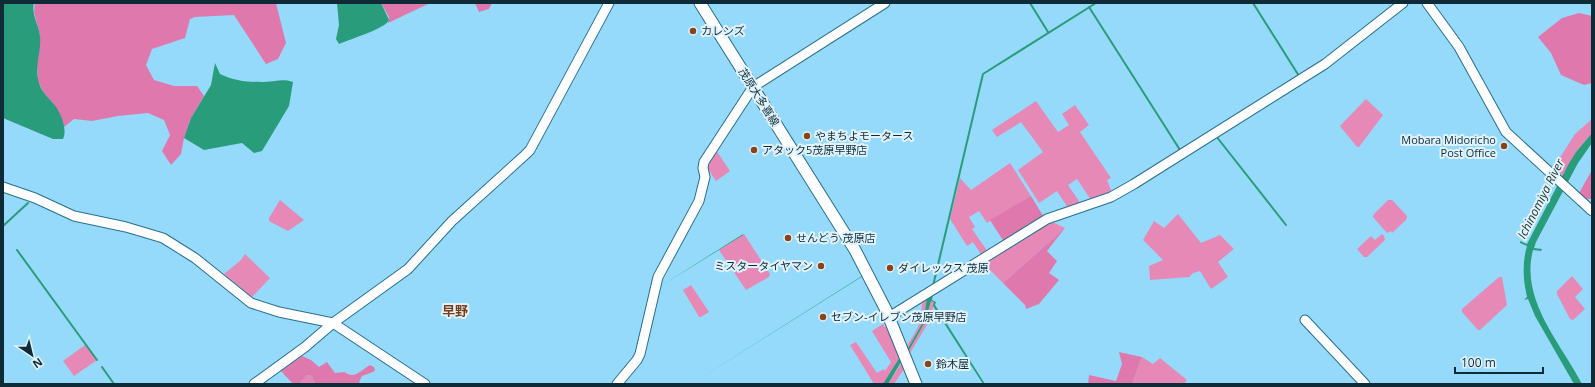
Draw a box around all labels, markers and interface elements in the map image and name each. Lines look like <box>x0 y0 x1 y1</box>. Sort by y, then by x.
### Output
place label: カレンズ <box>701 23 745 38</box>
marker: カレンズ <box>688 26 698 36</box>
street label: 茂原大多喜線 <box>736 65 783 129</box>
place label: やまちよモータース <box>815 128 913 143</box>
marker: やまちよモータース <box>802 131 812 141</box>
place label: Mobara Midoricho Post Office <box>1401 132 1496 160</box>
marker: Mobara Midoricho Post Office <box>1499 141 1509 151</box>
place label: アタック5茂原早野店 <box>762 142 867 157</box>
marker: アタック5茂原早野店 <box>749 145 759 155</box>
water label: Ichinomiya River <box>1513 155 1569 242</box>
place label: せんどう 茂原店 <box>796 230 876 245</box>
marker: せんどう 茂原店 <box>783 233 793 243</box>
place label: ミスタータイヤマン <box>714 258 813 273</box>
place label: ダイレックス 茂原 <box>898 260 989 275</box>
marker: ミスタータイヤマン <box>816 261 826 271</box>
marker: ダイレックス 茂原 <box>885 263 895 273</box>
district label: 早野 <box>442 302 468 320</box>
place label: セブン-イレブン茂原早野店 <box>831 309 967 324</box>
marker: セブン-イレブン茂原早野店 <box>818 312 828 322</box>
north arrow <box>12 335 52 375</box>
scale bar <box>1455 349 1543 375</box>
text: 100 m <box>1461 354 1496 371</box>
text: N <box>30 355 46 372</box>
place label: 鈴木屋 <box>936 356 969 371</box>
marker: 鈴木屋 <box>923 359 933 369</box>

